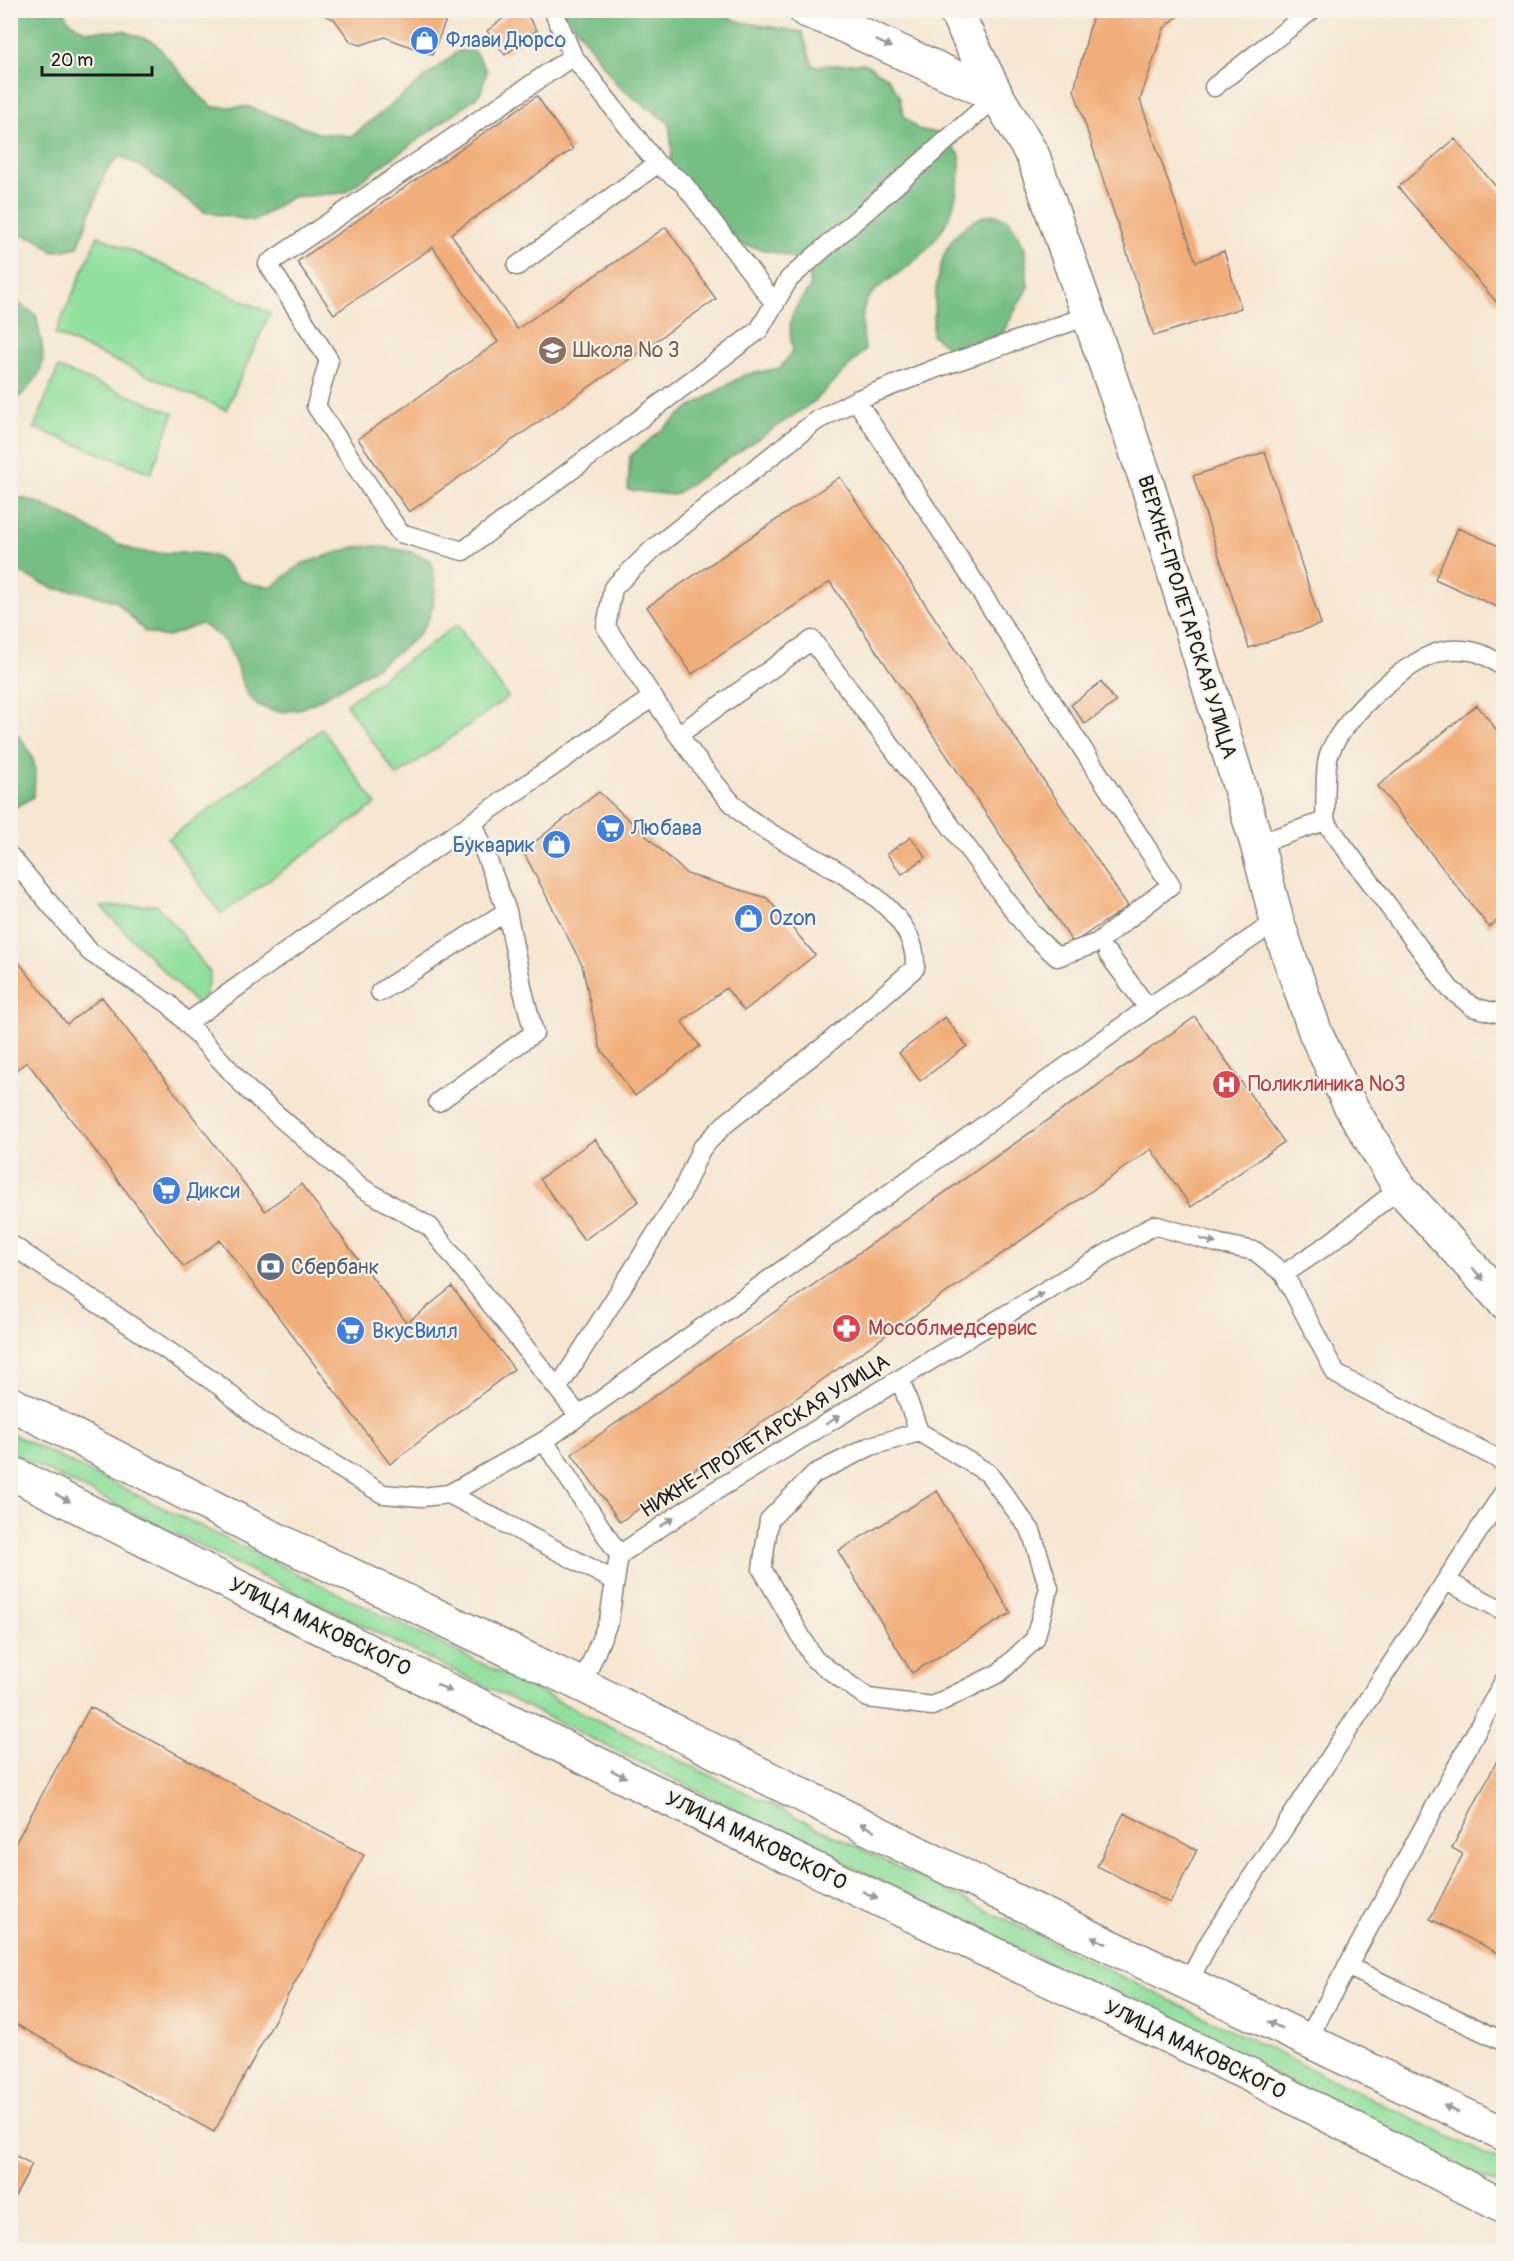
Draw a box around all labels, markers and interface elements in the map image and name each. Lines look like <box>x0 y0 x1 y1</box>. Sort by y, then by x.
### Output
shop icon: Флави Дюрсо <box>409 24 441 56</box>
place label: Флави Дюрсо <box>446 27 566 54</box>
scale bar <box>42 39 152 77</box>
one-way arrow <box>876 40 893 49</box>
text: 20 m <box>51 49 93 72</box>
school or university icon: Школа № 3 <box>536 334 568 366</box>
place label: Школа № 3 <box>573 337 679 364</box>
street label: ВЕРХНЕ-ПРОЛЕТАРСКАЯ УЛИЦА <box>1131 472 1243 762</box>
supermarket icon: Любава <box>594 812 626 844</box>
place label: Любава <box>630 815 702 842</box>
shop icon: Букварик <box>540 829 572 861</box>
place label: Букварик <box>452 832 535 859</box>
shop icon: Ozon <box>732 902 764 934</box>
place label: Ozon <box>769 905 816 932</box>
hospital icon: Поликлиника №3 <box>1211 1068 1243 1100</box>
place label: Поликлиника №3 <box>1248 1071 1406 1098</box>
supermarket icon: Дикси <box>150 1175 182 1207</box>
place label: Дикси <box>186 1178 240 1205</box>
one-way arrow <box>1199 1237 1217 1246</box>
bank icon: Сбербанк <box>254 1251 286 1283</box>
place label: Сбербанк <box>291 1254 380 1281</box>
one-way arrow <box>1471 1266 1484 1281</box>
one-way arrow <box>1028 1291 1044 1302</box>
pharmacy icon: Мособлмедсервис <box>831 1312 863 1344</box>
supermarket icon: ВкусВилл <box>335 1315 367 1347</box>
place label: Мособлмедсервис <box>868 1315 1038 1342</box>
place label: ВкусВилл <box>372 1318 458 1345</box>
street label: НИЖНЕ-ПРОЛЕТАРСКАЯ УЛИЦА <box>635 1348 895 1524</box>
one-way arrow <box>825 1414 841 1425</box>
one-way arrow <box>54 1493 71 1503</box>
one-way arrow <box>659 1517 676 1528</box>
street label: УЛИЦА МАКОВСКОГО <box>225 1571 415 1683</box>
one-way arrow <box>435 1684 452 1693</box>
one-way arrow <box>610 1770 627 1779</box>
street label: УЛИЦА МАКОВСКОГО <box>661 1785 851 1897</box>
one-way arrow <box>859 1822 876 1832</box>
one-way arrow <box>862 1891 879 1900</box>
one-way arrow <box>1091 1936 1108 1945</box>
street label: УЛИЦА МАКОВСКОГО <box>1100 1994 1290 2106</box>
one-way arrow <box>1266 2020 1284 2030</box>
one-way arrow <box>1442 2104 1459 2114</box>

